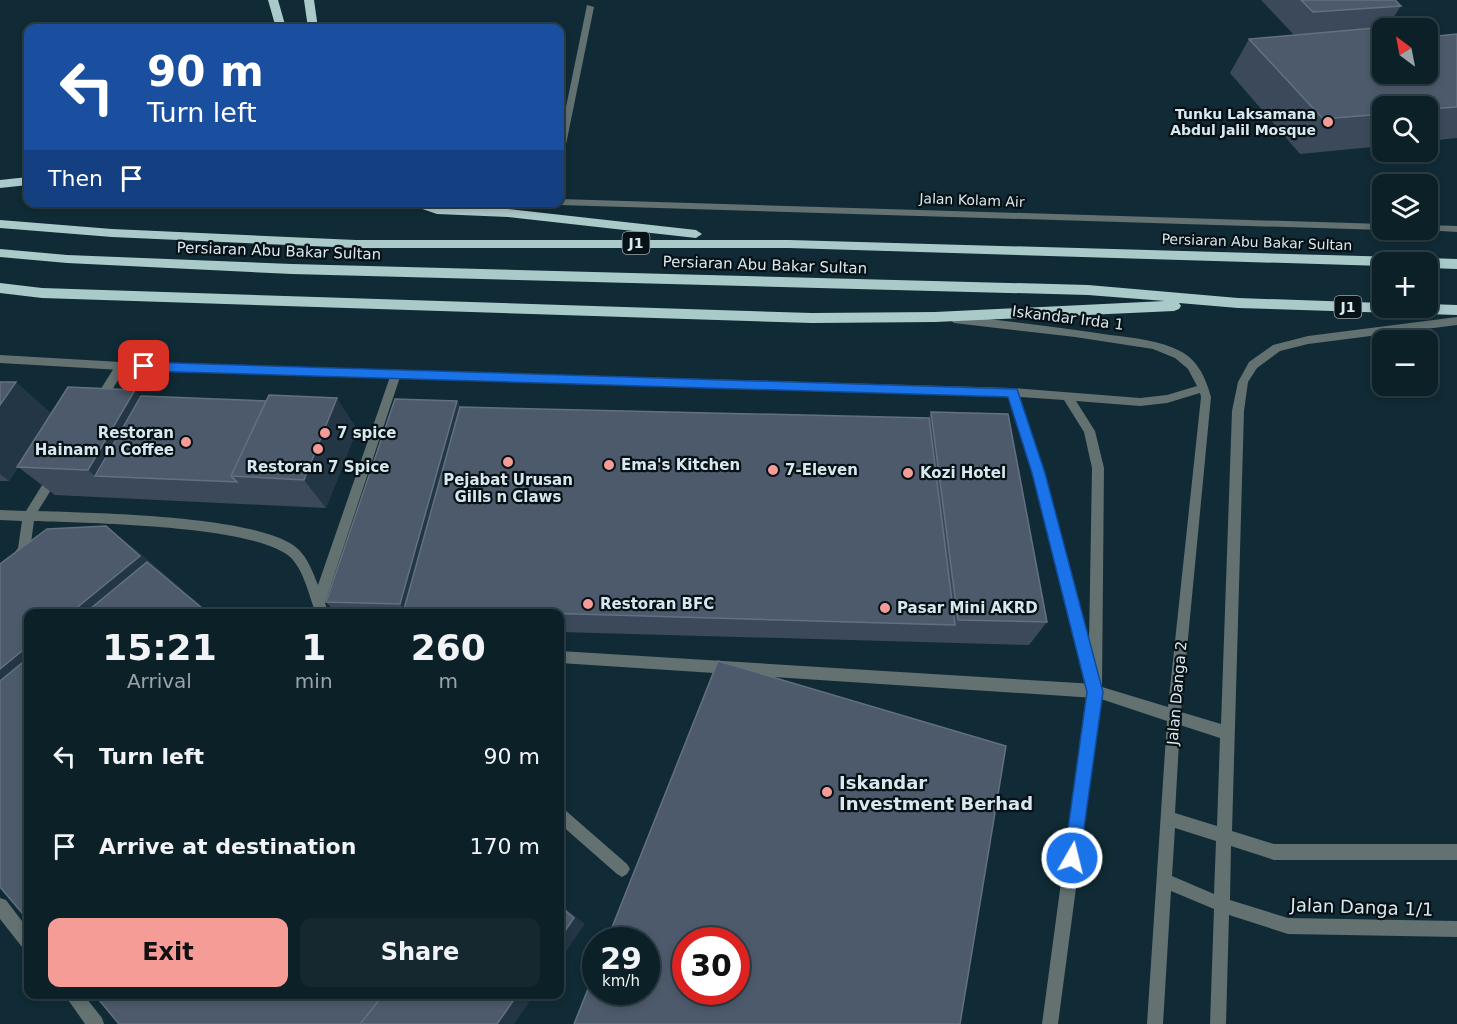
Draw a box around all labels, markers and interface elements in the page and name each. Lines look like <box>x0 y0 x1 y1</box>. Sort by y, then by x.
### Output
north arrow <box>1372 18 1438 84</box>
map controls <box>1372 18 1438 396</box>
text: 90 m <box>147 47 264 96</box>
icon: left <box>48 48 126 126</box>
button: search <box>1372 96 1438 162</box>
text: Turn left <box>147 97 257 128</box>
place label: Tunku Laksamana Abdul Jalil Mosque <box>1170 106 1316 138</box>
marker: Tunku Laksamana Abdul Jalil Mosque <box>1321 115 1335 129</box>
icon: arrive <box>115 162 148 195</box>
text: Then <box>48 166 103 191</box>
button: layers <box>1372 174 1438 240</box>
street label: Jalan Kolam Air <box>918 190 1025 210</box>
street label: Persiaran Abu Bakar Sultan <box>1161 231 1353 253</box>
road number: J1 <box>622 232 650 254</box>
street label: Persiaran Abu Bakar Sultan <box>176 238 382 264</box>
street label: Persiaran Abu Bakar Sultan <box>662 252 868 278</box>
button: + <box>1372 252 1438 318</box>
road number: J1 <box>1334 296 1362 318</box>
street label: Iskandar Irda 1 <box>1011 302 1125 334</box>
button: − <box>1372 330 1438 396</box>
pin <box>118 340 169 391</box>
icon: arrive <box>127 349 160 382</box>
place label: Restoran Hainam n Coffee <box>35 424 174 459</box>
place label: 7 spice <box>337 424 397 442</box>
marker: 7 spice <box>318 426 332 440</box>
marker: Restoran Hainam n Coffee <box>179 435 193 449</box>
marker: Restoran 7 Spice <box>311 442 325 456</box>
marker: Pejabat Urusan Gills n Claws <box>501 455 515 469</box>
place label: Ema's Kitchen <box>621 456 740 474</box>
place label: Restoran 7 Spice <box>247 458 389 476</box>
marker: Ema's Kitchen <box>602 458 616 472</box>
place label: 7-Eleven <box>785 461 858 479</box>
marker: 7-Eleven <box>766 463 780 477</box>
place label: Kozi Hotel <box>920 464 1006 482</box>
marker: Kozi Hotel <box>901 466 915 480</box>
place label: Pejabat Urusan Gills n Claws <box>443 471 573 506</box>
place label: Restoran BFC <box>600 595 714 613</box>
marker: Restoran BFC <box>581 597 595 611</box>
place label: Pasar Mini AKRD <box>897 599 1038 617</box>
marker: Pasar Mini AKRD <box>878 601 892 615</box>
text: 15:21 <box>102 627 217 668</box>
text: 1 <box>301 627 326 668</box>
text: 260 <box>411 627 486 668</box>
street label: Jalan Danga 2 <box>1163 640 1191 747</box>
text: Arrival <box>127 669 192 693</box>
text: min <box>295 669 333 693</box>
text: m <box>439 669 458 693</box>
icon: left <box>48 740 81 773</box>
text: Turn left <box>99 744 204 769</box>
text: 90 m <box>484 744 540 769</box>
place label: Iskandar Investment Berhad <box>839 772 1033 814</box>
marker: Iskandar Investment Berhad <box>820 785 834 799</box>
position arrow <box>1040 826 1104 890</box>
icon: arrive <box>48 830 81 863</box>
text: Arrive at destination <box>99 834 356 859</box>
text: 170 m <box>470 834 540 859</box>
street label: Jalan Danga 1/1 <box>1289 894 1434 920</box>
button: Exit <box>48 918 288 987</box>
button: Share <box>300 918 540 987</box>
speed limit sign: 30 <box>672 927 750 1005</box>
text: 29 <box>600 941 642 976</box>
text: km/h <box>602 972 640 990</box>

